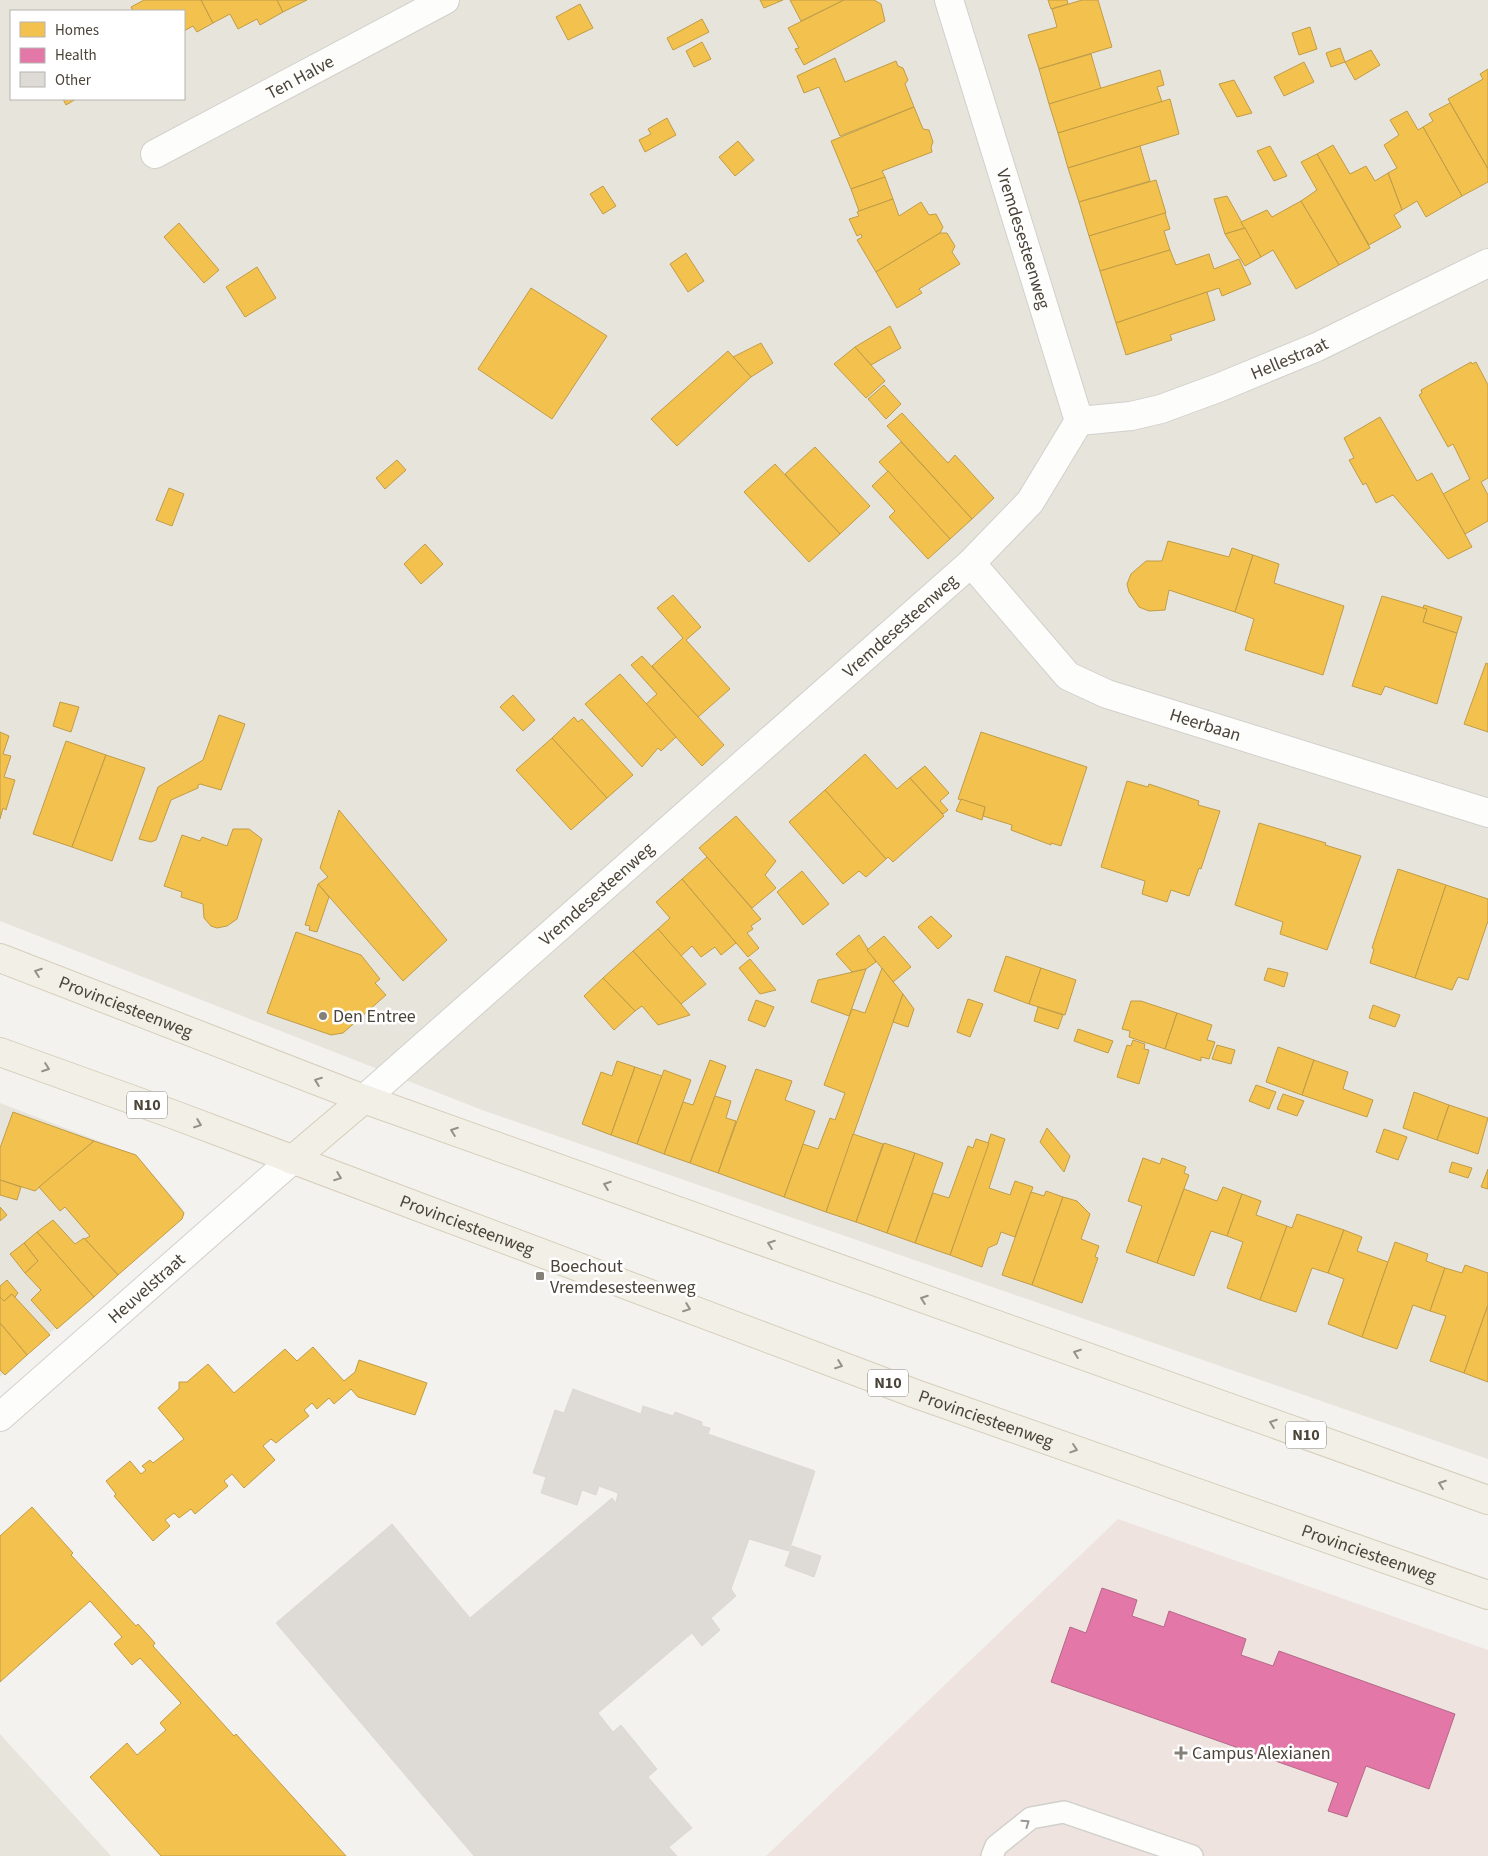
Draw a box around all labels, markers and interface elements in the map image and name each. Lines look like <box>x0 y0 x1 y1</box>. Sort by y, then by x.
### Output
legend <box>10 10 185 100</box>
text: Homes <box>55 20 99 41</box>
text: Health <box>55 45 97 66</box>
street label: Ten Halve <box>261 49 338 105</box>
text: Other <box>55 70 92 91</box>
street label: Vremdesesteenweg <box>990 166 1056 312</box>
street label: Hellestraat <box>1247 331 1332 386</box>
street label: Vremdesesteenweg <box>837 568 963 683</box>
street label: Heerbaan <box>1167 702 1244 748</box>
street label: Vremdesesteenweg <box>533 836 659 951</box>
one-way arrow <box>34 968 43 978</box>
street label: Provinciesteenweg <box>55 970 196 1044</box>
place label: Den Entree <box>333 1004 416 1029</box>
marker: Den Entree <box>317 1010 329 1022</box>
one-way arrow <box>41 1062 50 1072</box>
one-way arrow <box>314 1077 323 1087</box>
road number: N10 <box>127 1092 167 1118</box>
one-way arrow <box>194 1118 202 1128</box>
one-way arrow <box>450 1127 458 1137</box>
one-way arrow <box>333 1171 342 1181</box>
one-way arrow <box>603 1181 611 1191</box>
street label: Provinciesteenweg <box>396 1188 538 1262</box>
one-way arrow <box>767 1240 776 1250</box>
street label: Heuvelstraat <box>102 1247 190 1329</box>
place label: Boechout Vremdesesteenweg <box>550 1254 696 1300</box>
marker: Boechout Vremdesesteenweg <box>534 1270 546 1282</box>
one-way arrow <box>920 1294 929 1304</box>
one-way arrow <box>682 1302 691 1312</box>
one-way arrow <box>1074 1349 1082 1359</box>
one-way arrow <box>834 1359 843 1369</box>
road number: N10 <box>868 1370 908 1396</box>
street label: Provinciesteenweg <box>915 1383 1057 1454</box>
one-way arrow <box>1269 1419 1277 1429</box>
road number: N10 <box>1286 1422 1326 1448</box>
one-way arrow <box>1070 1443 1078 1453</box>
one-way arrow <box>1438 1480 1447 1490</box>
street label: Provinciesteenweg <box>1298 1518 1440 1588</box>
place label: Campus Alexianen <box>1192 1741 1331 1766</box>
marker: Campus Alexianen <box>1174 1746 1188 1760</box>
one-way arrow <box>1020 1820 1030 1829</box>

